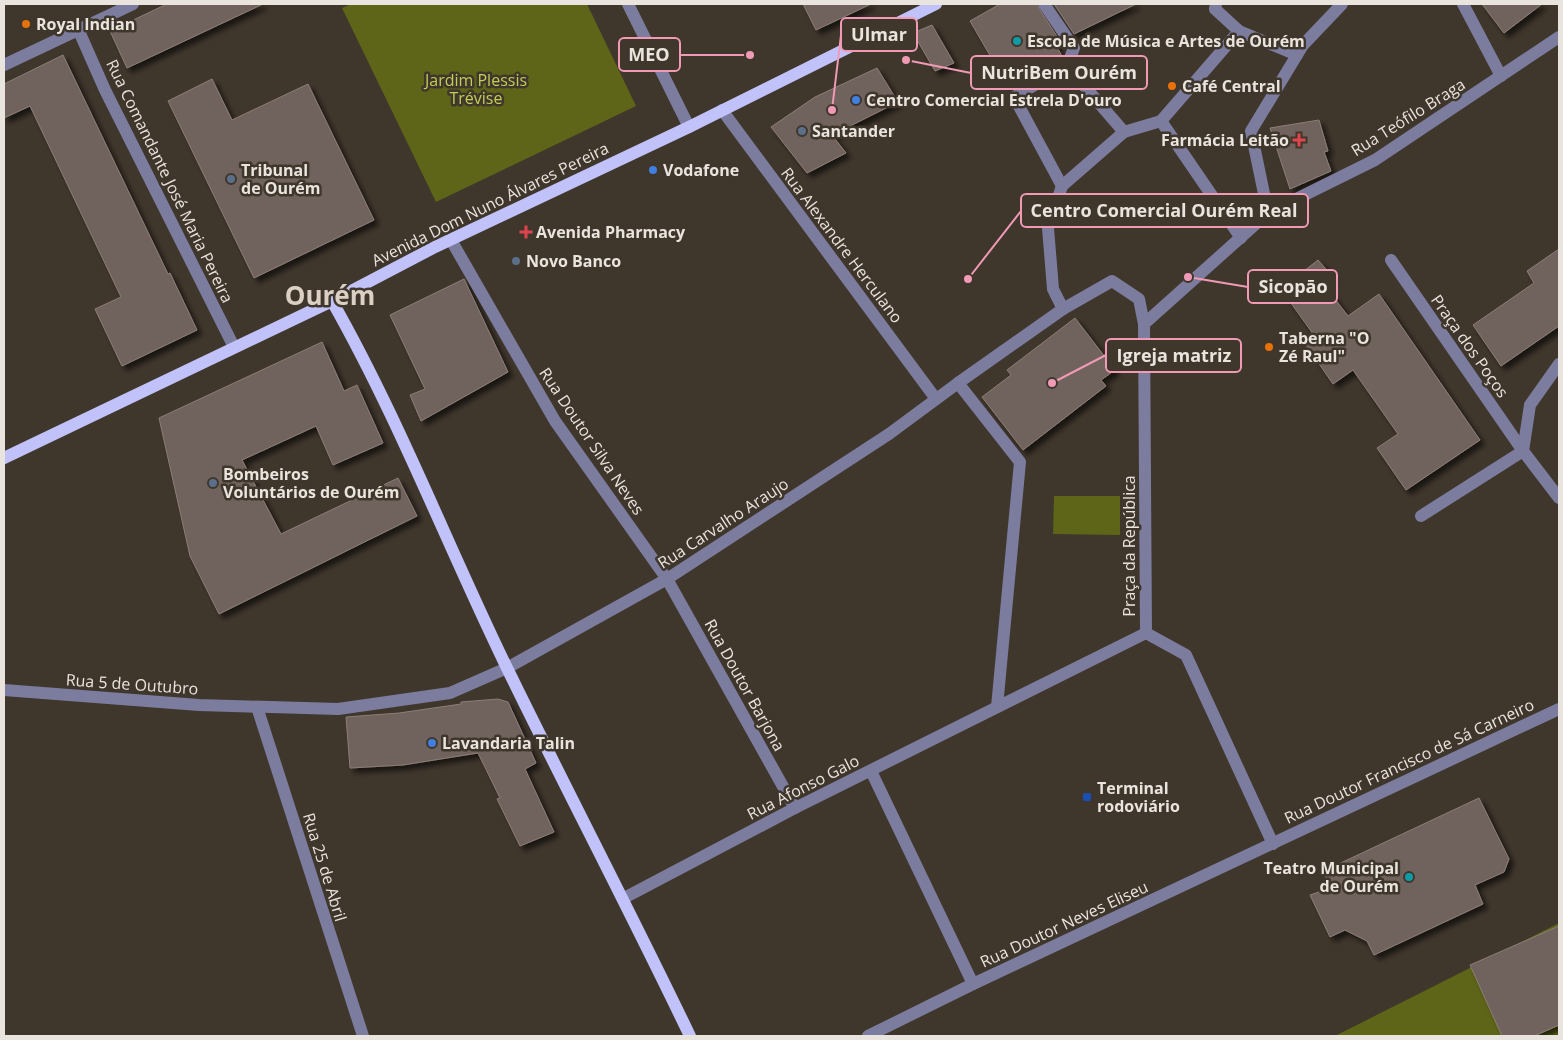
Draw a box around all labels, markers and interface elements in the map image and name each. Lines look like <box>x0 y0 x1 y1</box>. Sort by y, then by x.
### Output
place label: Royal Indian <box>36 13 135 35</box>
marker: Royal Indian <box>20 18 32 30</box>
callout: Ulmar <box>841 18 917 51</box>
text: Ulmar <box>851 22 907 46</box>
place label: Escola de Música e Artes de Ourém <box>1027 30 1305 52</box>
marker: Escola de Música e Artes de Ourém <box>1011 35 1023 47</box>
callout: MEO <box>619 38 680 71</box>
text: MEO <box>628 42 670 66</box>
street label: Rua Comandante José Maria Pereira <box>101 56 239 306</box>
callout: NutriBem Ourém <box>971 56 1147 89</box>
text: NutriBem Ourém <box>981 60 1137 84</box>
park label: Jardim Plessis Trévise <box>423 69 527 109</box>
street label: Rua Teófilo Braga <box>1347 73 1469 161</box>
place label: Café Central <box>1182 75 1281 97</box>
marker: Café Central <box>1166 80 1178 92</box>
place label: Centro Comercial Estrela D'ouro <box>866 89 1122 111</box>
marker: Centro Comercial Estrela D'ouro <box>850 94 862 106</box>
place label: Santander <box>812 120 895 142</box>
marker: Santander <box>796 125 808 137</box>
place label: Farmácia Leitão <box>1161 129 1289 151</box>
marker: Farmácia Leitão <box>1293 134 1305 146</box>
street label: Avenida Dom Nuno Álvares Pereira <box>368 137 612 271</box>
place label: Tribunal de Ourém <box>241 159 320 199</box>
place label: Vodafone <box>663 159 739 181</box>
street label: Rua Alexandre Herculano <box>776 163 908 327</box>
marker: Vodafone <box>647 164 659 176</box>
marker: Tribunal de Ourém <box>225 173 237 185</box>
callout: Centro Comercial Ourém Real <box>1021 194 1308 227</box>
text: Centro Comercial Ourém Real <box>1031 198 1297 222</box>
place label: Avenida Pharmacy <box>536 221 686 243</box>
marker: Avenida Pharmacy <box>520 226 532 238</box>
place label: Novo Banco <box>526 250 621 272</box>
marker: Novo Banco <box>510 255 522 267</box>
callout: Sicopāo <box>1248 270 1337 303</box>
text: Sicopāo <box>1258 274 1328 298</box>
district label: Ourém <box>285 277 375 313</box>
street label: Praça dos Poços <box>1426 290 1514 402</box>
place label: Taberna "O Zé Raul" <box>1279 327 1369 367</box>
callout: Igreja matriz <box>1106 339 1241 372</box>
marker: Taberna "O Zé Raul" <box>1263 341 1275 353</box>
text: Igreja matriz <box>1117 343 1232 367</box>
street label: Rua Doutor Silva Neves <box>534 363 650 519</box>
place label: Bombeiros Voluntários de Ourém <box>223 463 399 503</box>
street label: Rua Carvalho Araujo <box>653 472 793 574</box>
street label: Praça da República <box>1118 475 1140 617</box>
marker: Bombeiros Voluntários de Ourém <box>207 477 219 489</box>
street label: Rua Doutor Barjona <box>700 615 790 755</box>
street label: Rua 5 de Outubro <box>65 668 199 700</box>
street label: Rua Doutor Francisco de Sá Carneiro <box>1280 693 1538 829</box>
place label: Lavandaria Talin <box>442 732 575 754</box>
marker: Lavandaria Talin <box>426 737 438 749</box>
street label: Rua Afonso Galo <box>743 749 863 825</box>
place label: Terminal rodoviário <box>1097 777 1180 817</box>
marker: Terminal rodoviário <box>1081 791 1093 803</box>
street label: Rua 25 de Abril <box>298 810 352 924</box>
place label: Teatro Municipal de Ourém <box>1264 857 1399 897</box>
marker: Teatro Municipal de Ourém <box>1403 871 1415 883</box>
street label: Rua Doutor Neves Eliseu <box>976 875 1152 973</box>

